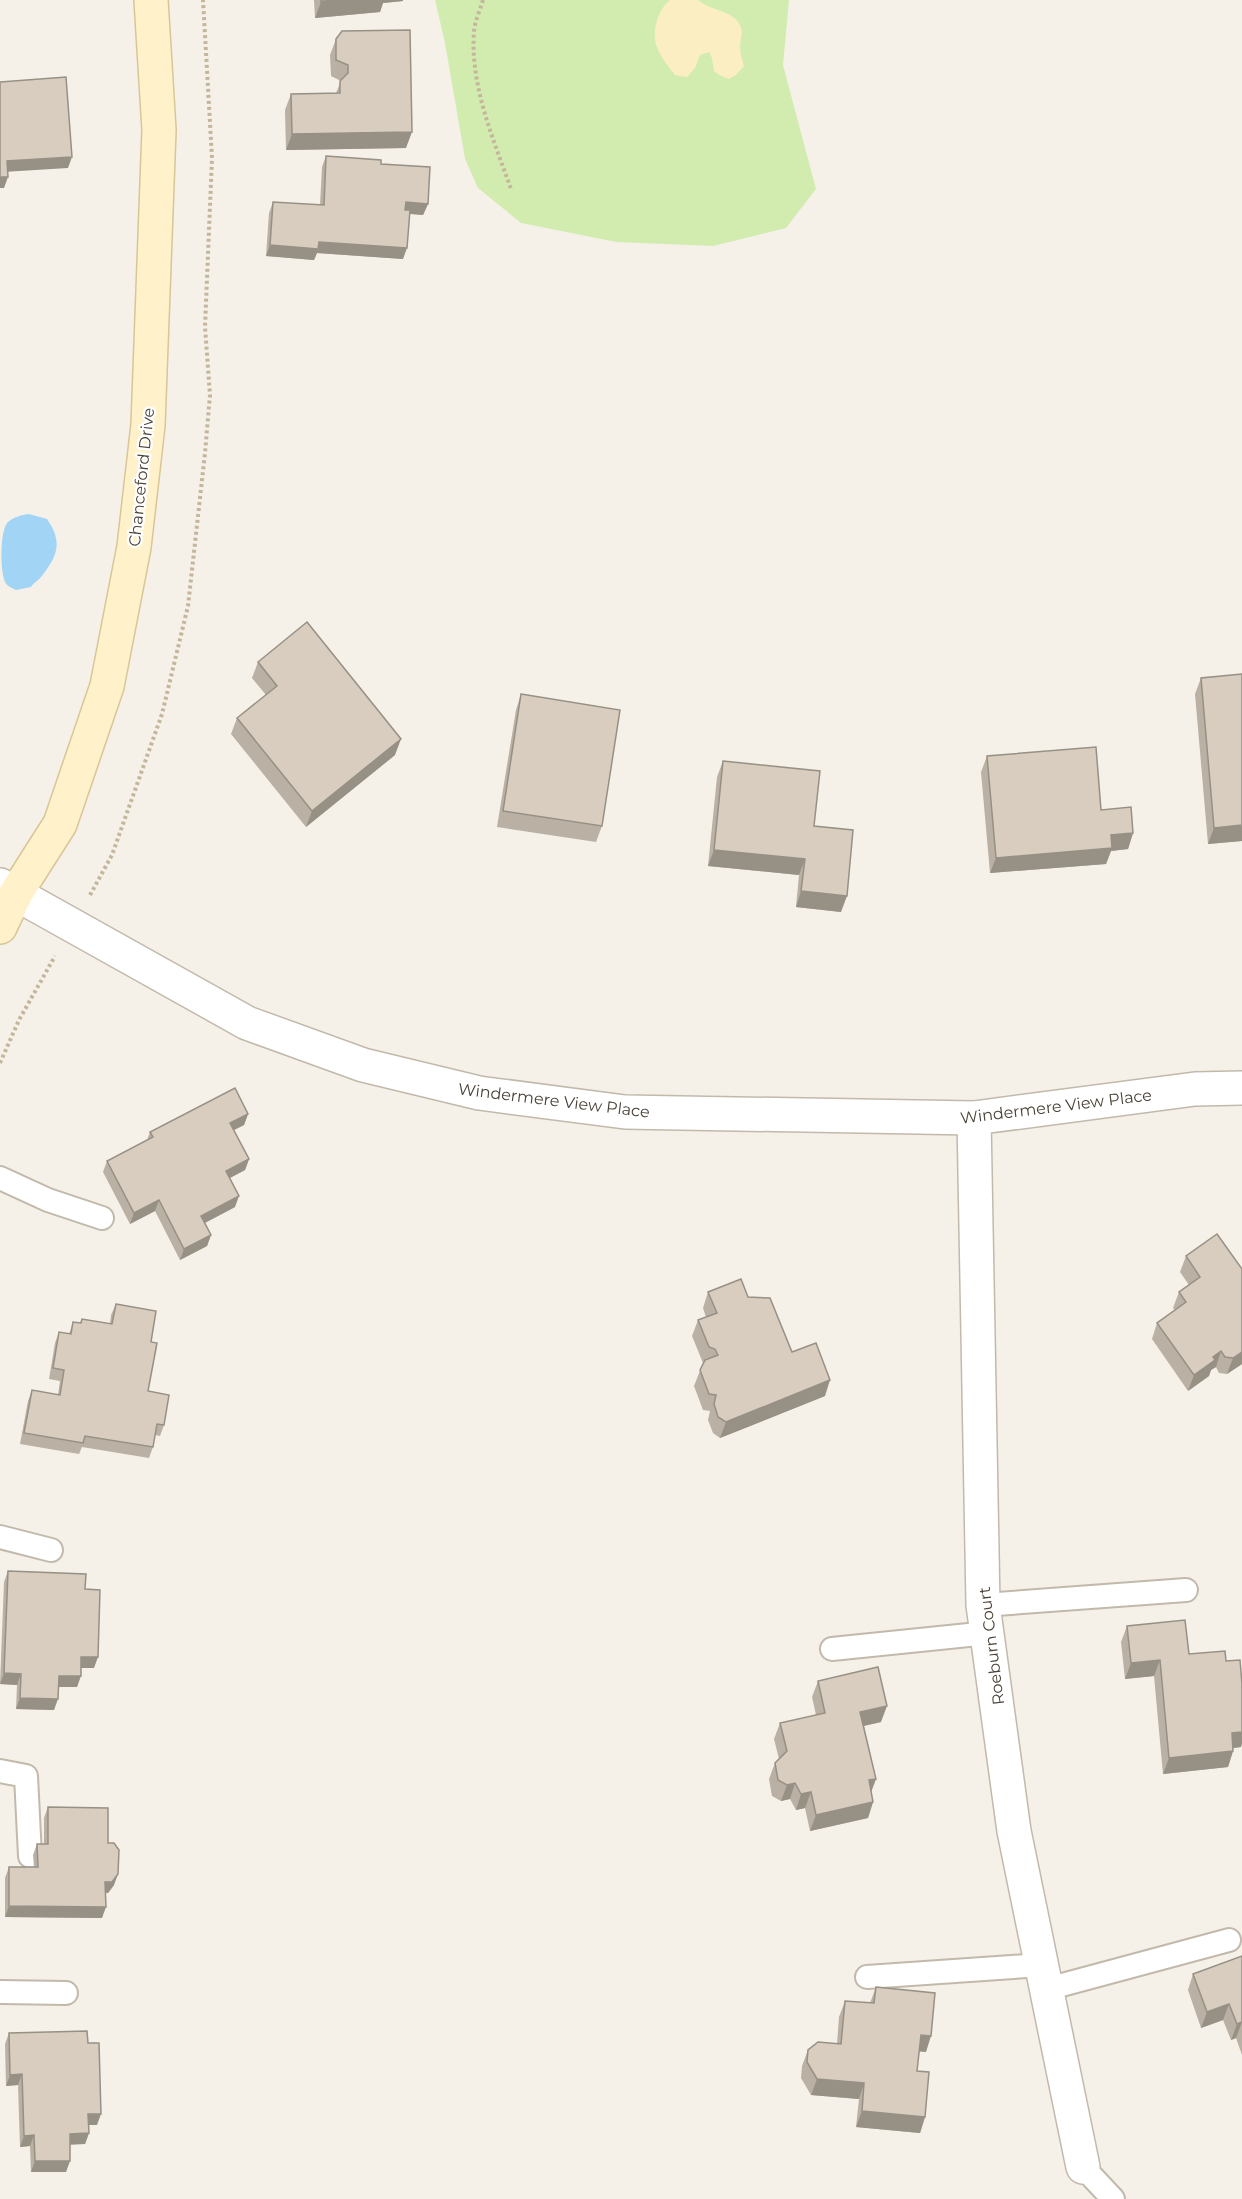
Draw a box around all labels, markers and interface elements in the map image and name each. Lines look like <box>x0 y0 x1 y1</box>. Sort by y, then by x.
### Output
street label: Chanceford Drive <box>125 407 158 547</box>
street label: Windermere View Place <box>457 1079 651 1122</box>
street label: Windermere View Place <box>959 1085 1153 1128</box>
street label: Roeburn Court <box>975 1585 1008 1706</box>

